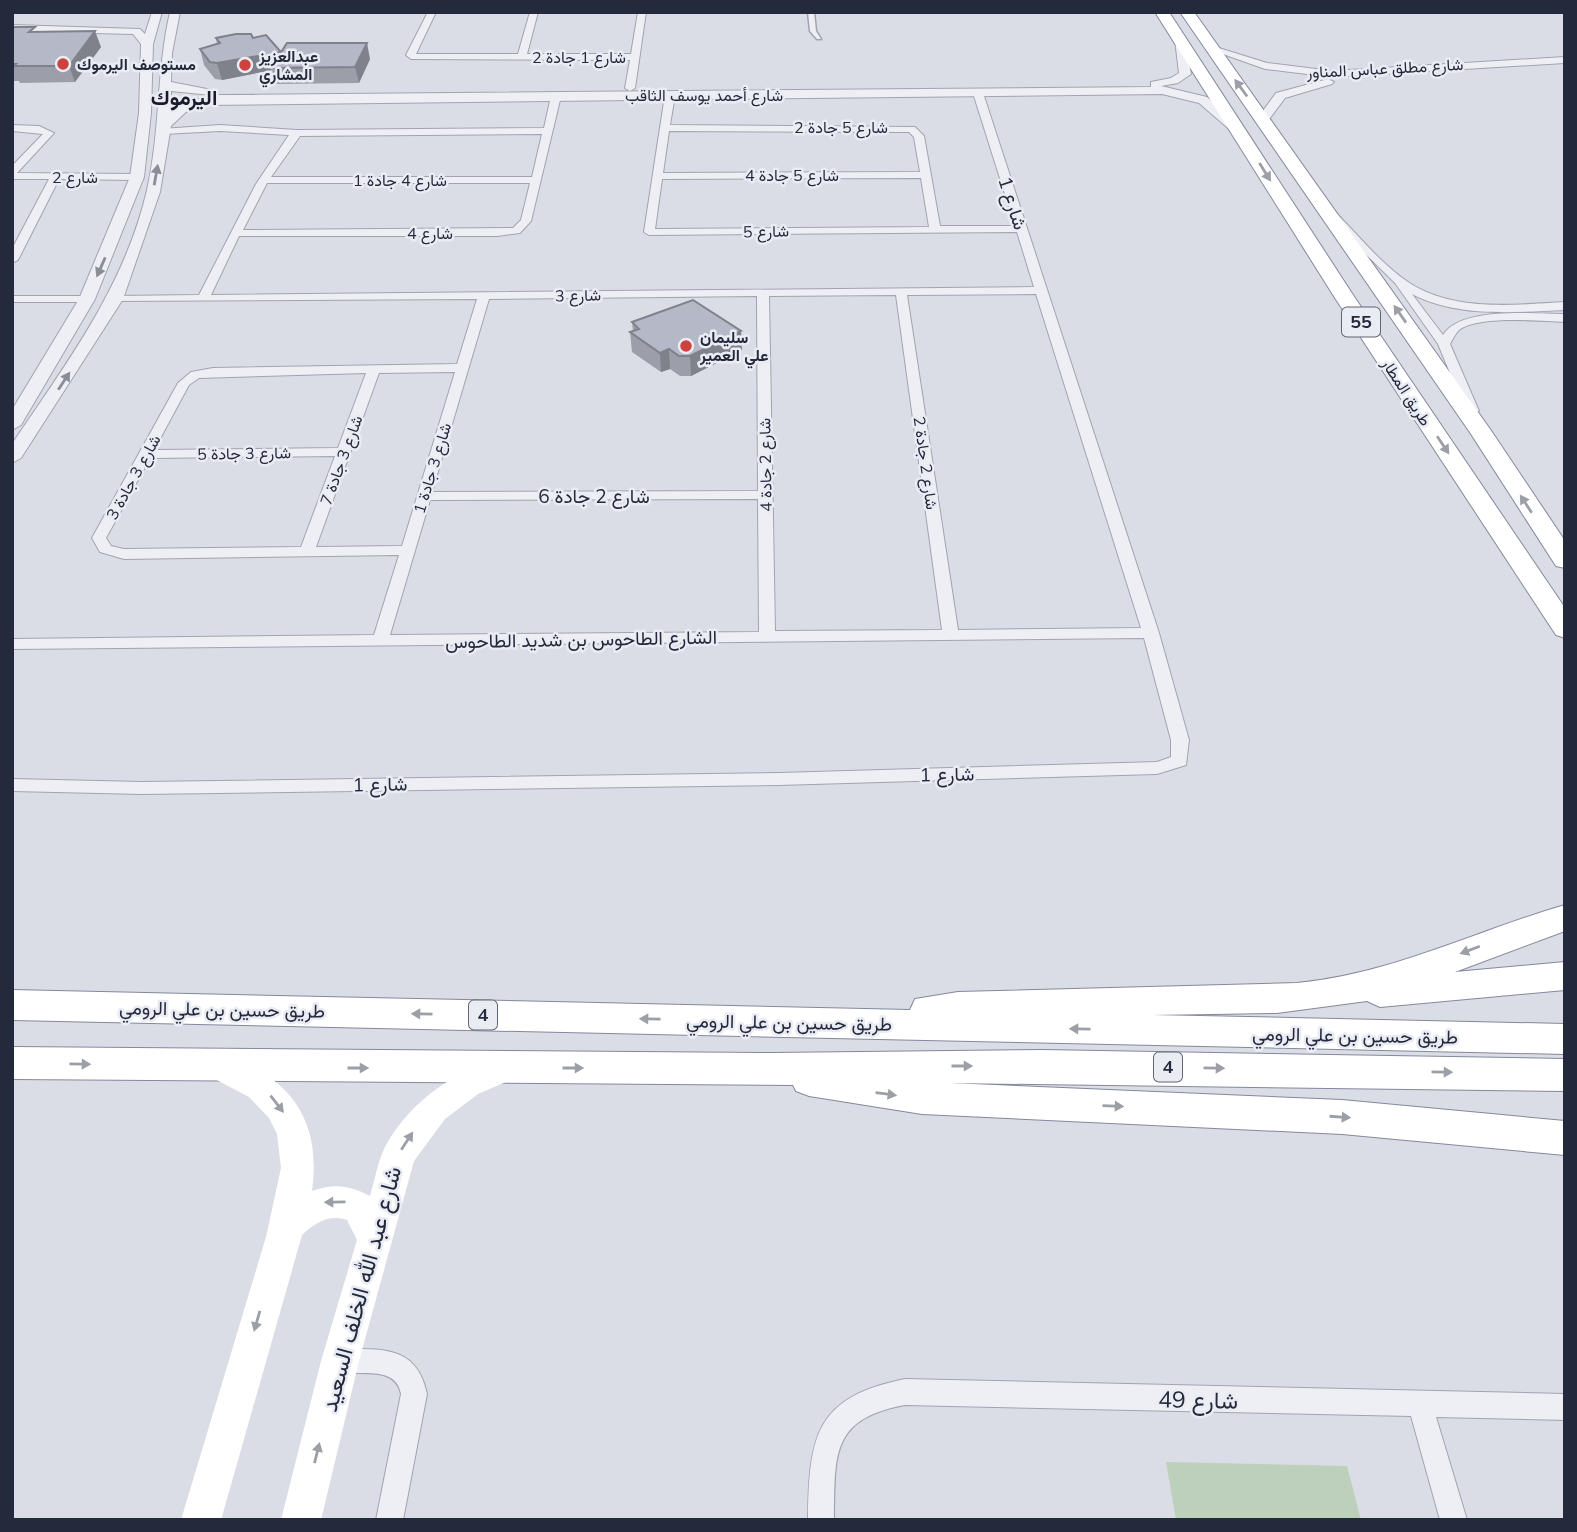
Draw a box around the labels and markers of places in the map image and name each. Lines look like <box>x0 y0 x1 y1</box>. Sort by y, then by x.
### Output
place label: عبدالعزيز المشاري <box>258 46 318 88</box>
place label: مستوصف اليرموك <box>77 54 196 75</box>
marker: مستوصف اليرموك <box>55 56 71 72</box>
marker: عبدالعزيز المشاري <box>237 57 253 73</box>
place label: سليمان علي العمير <box>699 327 769 369</box>
marker: سليمان علي العمير <box>678 338 694 354</box>

